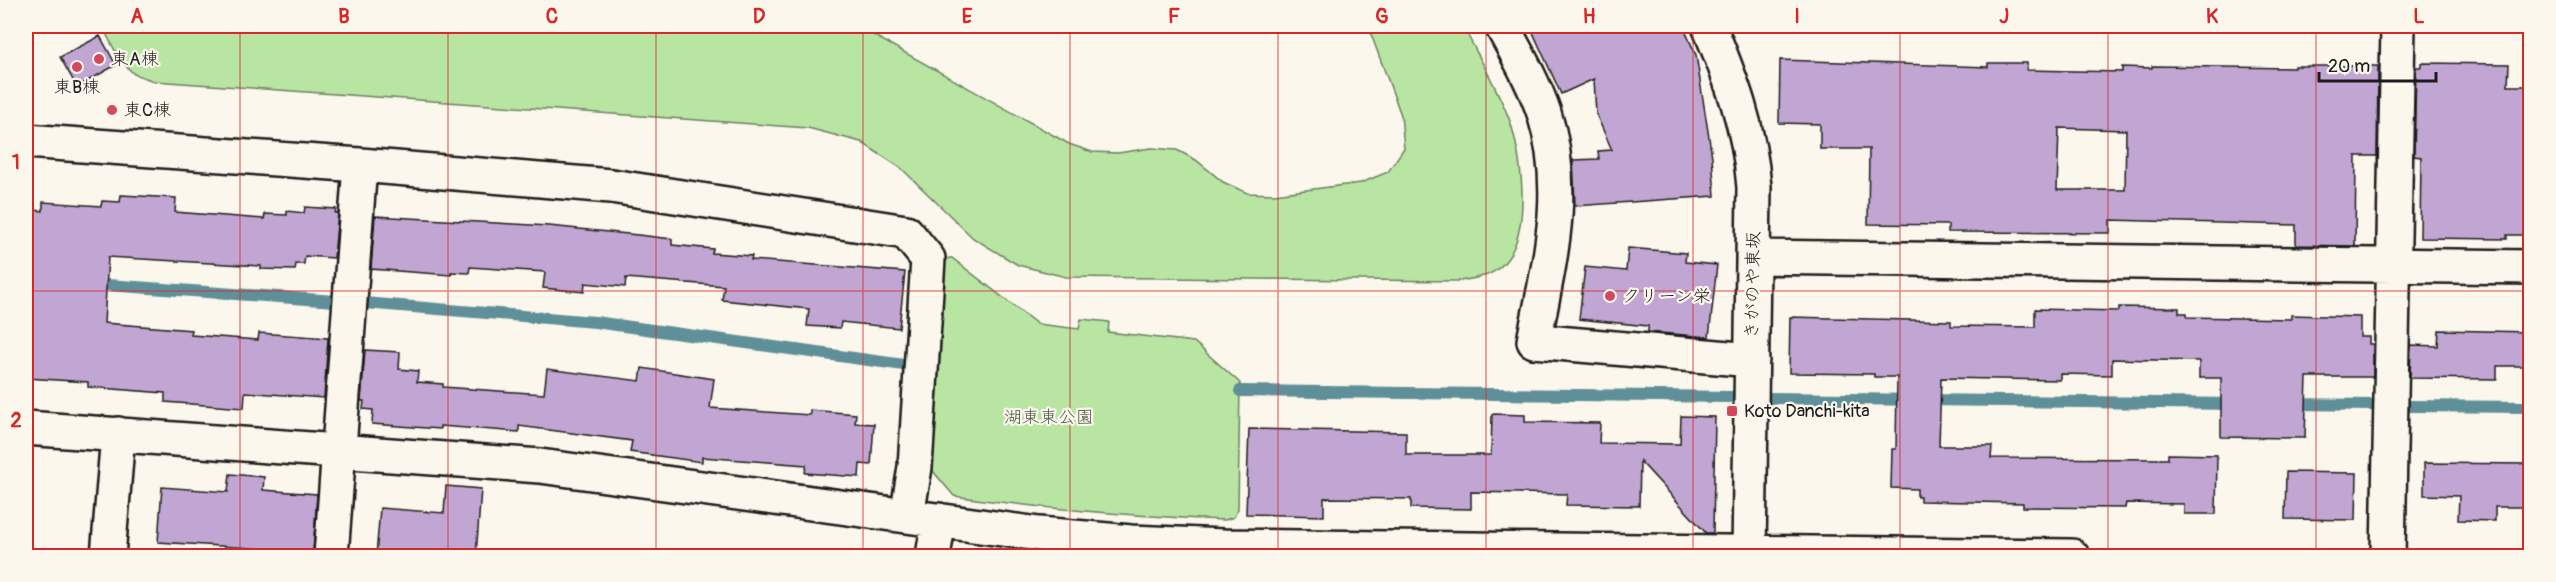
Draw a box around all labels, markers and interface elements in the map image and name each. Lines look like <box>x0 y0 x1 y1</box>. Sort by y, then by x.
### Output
text: A <box>131 4 144 29</box>
text: B <box>338 4 350 29</box>
text: C <box>546 4 558 29</box>
text: D <box>753 4 766 29</box>
text: E <box>962 4 973 29</box>
text: F <box>1168 4 1180 29</box>
text: G <box>1375 4 1389 29</box>
text: H <box>1583 4 1596 29</box>
text: I <box>1794 4 1800 29</box>
text: J <box>1999 4 2009 29</box>
text: K <box>2206 4 2218 29</box>
text: L <box>2413 4 2425 29</box>
scale bar <box>2319 45 2436 83</box>
place label: 東A棟 <box>111 48 159 71</box>
marker: 東A棟 <box>92 52 106 66</box>
text: 20 m <box>2328 55 2370 78</box>
marker: 東B棟 <box>70 60 84 74</box>
place label: 東B棟 <box>54 76 100 99</box>
place label: 東C棟 <box>124 99 171 122</box>
marker: 東C棟 <box>105 103 119 117</box>
text: 1 <box>12 150 20 175</box>
street label: きがのや東坂 <box>1741 231 1765 339</box>
place label: クリーン栄 <box>1622 285 1711 308</box>
marker: クリーン栄 <box>1603 289 1617 303</box>
place label: Koto Danchi-kita <box>1744 400 1870 423</box>
marker: Koto Danchi-kita <box>1725 404 1739 418</box>
park label: 湖東東公園 <box>1004 406 1094 429</box>
text: 2 <box>10 408 22 433</box>

